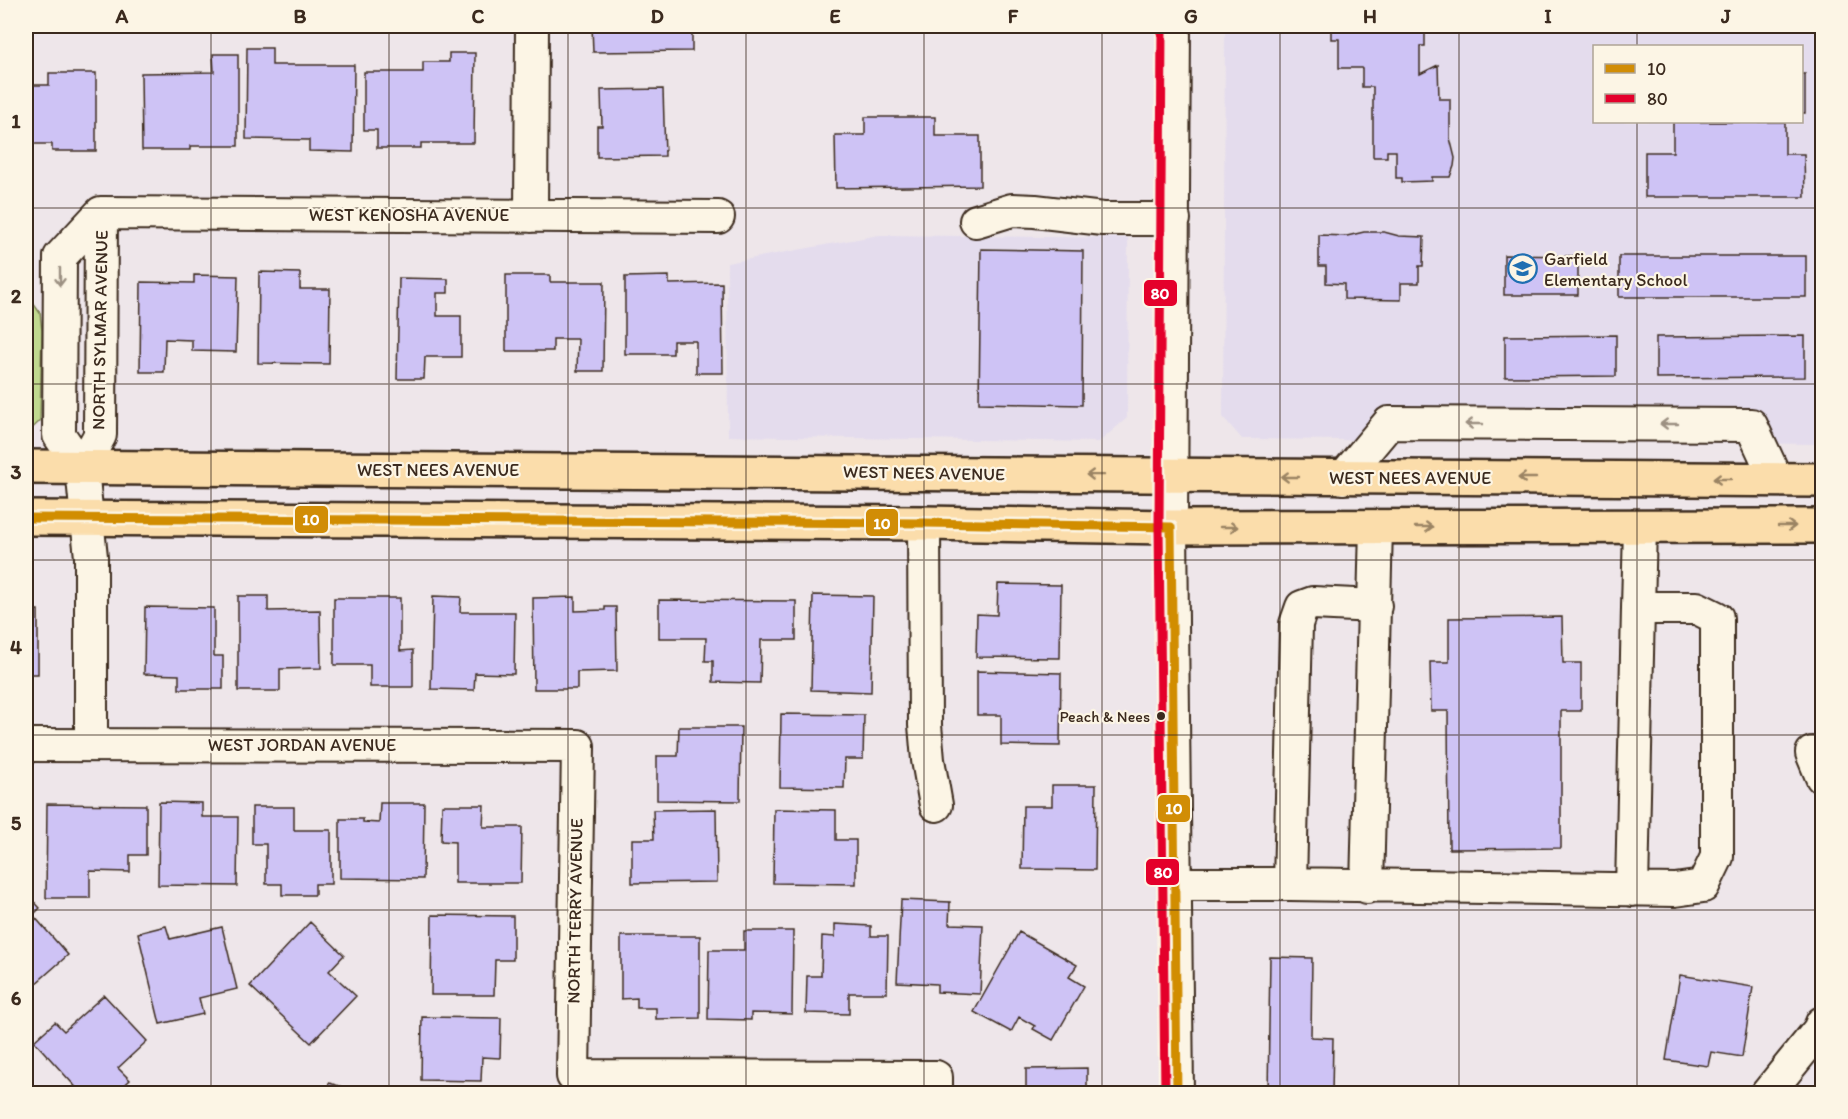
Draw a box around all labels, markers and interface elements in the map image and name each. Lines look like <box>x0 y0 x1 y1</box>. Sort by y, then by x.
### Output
text: A <box>115 4 129 28</box>
text: B <box>294 4 307 28</box>
text: C <box>472 4 485 28</box>
text: D <box>650 4 664 28</box>
text: E <box>829 4 841 28</box>
text: F <box>1008 4 1019 28</box>
text: G <box>1184 4 1198 28</box>
text: H <box>1363 4 1377 28</box>
text: I <box>1544 4 1552 28</box>
text: J <box>1720 4 1731 28</box>
legend <box>1593 45 1803 123</box>
text: 10 <box>1647 58 1666 80</box>
text: 80 <box>1647 88 1668 110</box>
text: 1 <box>11 109 21 133</box>
street label: WEST KENOSHA AVENUE <box>309 204 509 226</box>
street label: NORTH SYLMAR AVENUE <box>87 230 113 430</box>
place label: Garfield Elementary School <box>1544 248 1688 291</box>
school or university icon: Garfield Elementary School <box>1507 253 1539 285</box>
one-way arrow <box>54 266 66 286</box>
line badge: 80 <box>1143 279 1178 307</box>
text: 2 <box>11 284 22 308</box>
text: 80 <box>1151 284 1169 303</box>
one-way arrow <box>1464 418 1484 430</box>
one-way arrow <box>1659 418 1679 430</box>
street label: WEST NEES AVENUE <box>357 459 519 481</box>
text: 3 <box>11 460 22 484</box>
street label: WEST NEES AVENUE <box>843 461 1005 485</box>
street label: WEST NEES AVENUE <box>1329 467 1491 489</box>
one-way arrow <box>1086 470 1106 481</box>
one-way arrow <box>1281 471 1301 483</box>
one-way arrow <box>1518 472 1538 484</box>
one-way arrow <box>1713 473 1733 485</box>
line badge: 10 <box>294 505 329 534</box>
line badge: 10 <box>865 508 899 537</box>
text: 10 <box>302 510 320 529</box>
text: 10 <box>873 514 891 533</box>
one-way arrow <box>1777 520 1797 532</box>
one-way arrow <box>1219 521 1239 533</box>
one-way arrow <box>1414 521 1434 533</box>
text: 4 <box>10 635 22 659</box>
place label: Peach & Nees <box>1059 707 1150 726</box>
marker: Peach & Nees <box>1155 710 1167 722</box>
street label: WEST JORDAN AVENUE <box>208 734 396 756</box>
line badge: 10 <box>1157 794 1191 823</box>
text: 10 <box>1165 799 1183 818</box>
text: 5 <box>11 811 22 835</box>
street label: NORTH TERRY AVENUE <box>562 818 588 1004</box>
line badge: 80 <box>1145 858 1180 886</box>
text: 80 <box>1154 863 1172 882</box>
text: 6 <box>11 986 22 1010</box>

